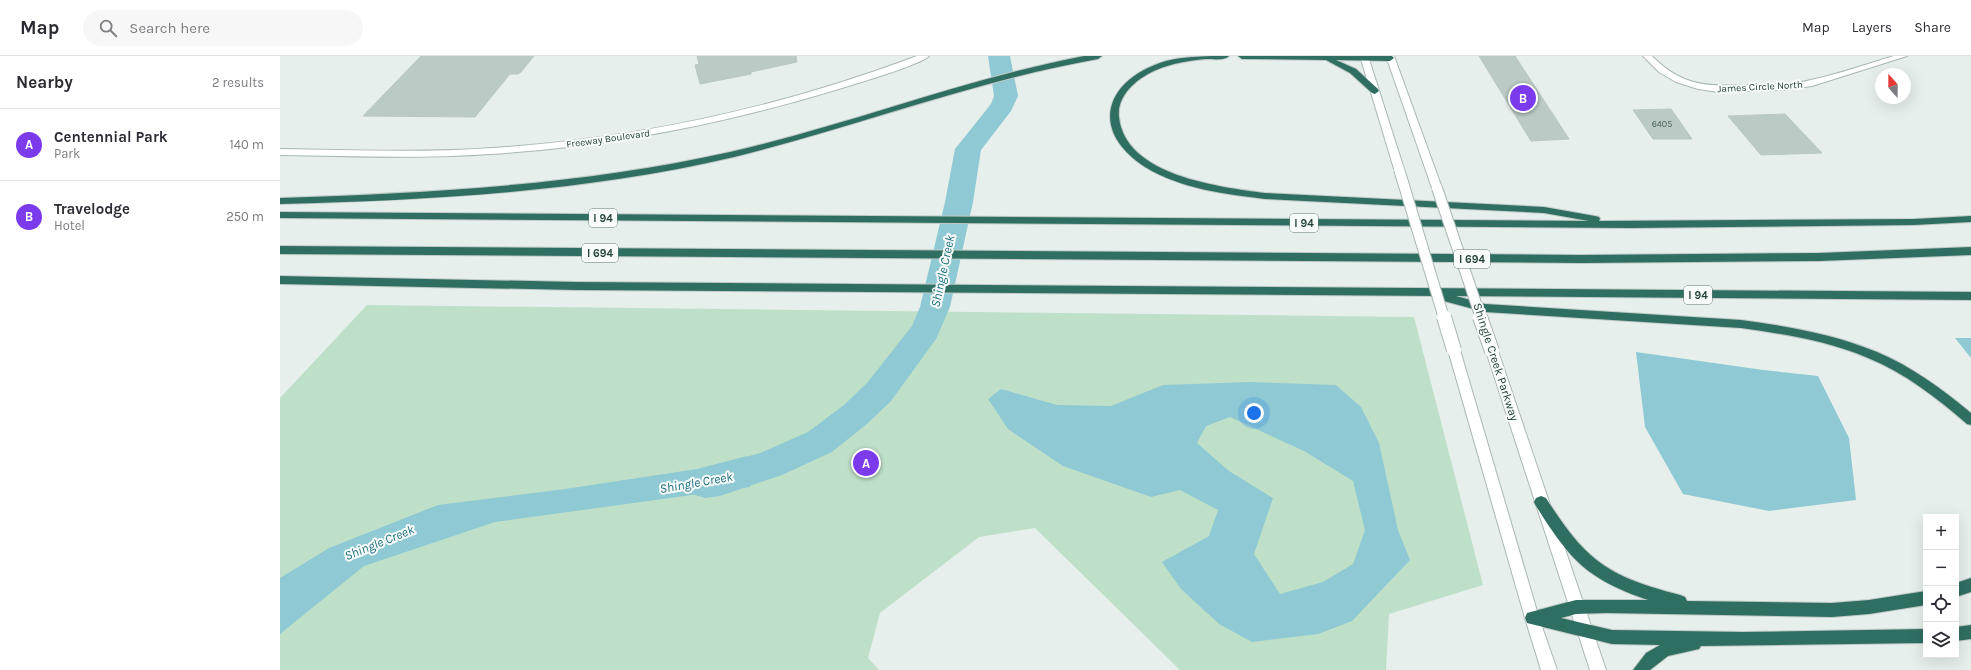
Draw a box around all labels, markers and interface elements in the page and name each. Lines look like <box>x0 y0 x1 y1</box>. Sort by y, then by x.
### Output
search box <box>83 10 363 46</box>
text: Map <box>20 17 59 39</box>
icon: search <box>97 17 119 39</box>
text: Search here <box>129 19 210 37</box>
text: Map <box>1802 19 1830 36</box>
text: Layers <box>1852 19 1892 36</box>
text: Share <box>1914 19 1951 36</box>
north arrow <box>1875 68 1911 104</box>
text: Nearby <box>16 72 73 92</box>
text: 2 results <box>212 75 264 90</box>
street label: James Circle North <box>1717 79 1803 95</box>
pin: B <box>1510 83 1536 113</box>
house number: 6405 <box>1652 119 1672 129</box>
street label: Freeway Boulevard <box>565 127 651 151</box>
text: Centennial Park <box>54 128 168 146</box>
text: A <box>25 137 33 152</box>
text: 140 m <box>229 137 264 152</box>
text: Park <box>54 146 80 161</box>
text: Travelodge <box>54 200 130 218</box>
text: B <box>25 209 33 224</box>
text: 250 m <box>226 209 264 224</box>
road number: I 94 <box>589 209 617 227</box>
road number: I 94 <box>1290 214 1318 232</box>
text: Hotel <box>54 218 85 233</box>
water label: Shingle Creek <box>927 233 958 309</box>
road number: I 694 <box>582 244 618 262</box>
road number: I 694 <box>1454 250 1490 268</box>
road number: I 94 <box>1684 286 1712 304</box>
street label: Shingle Creek Parkway <box>1470 301 1522 423</box>
your location <box>1244 403 1264 423</box>
pin: A <box>853 448 879 478</box>
water label: Shingle Creek <box>659 469 734 496</box>
map controls <box>1923 514 1959 658</box>
button: + <box>1923 514 1959 550</box>
water label: Shingle Creek <box>342 522 417 563</box>
button: − <box>1923 550 1959 586</box>
button: locate <box>1923 586 1959 622</box>
button: layers <box>1923 622 1959 658</box>

